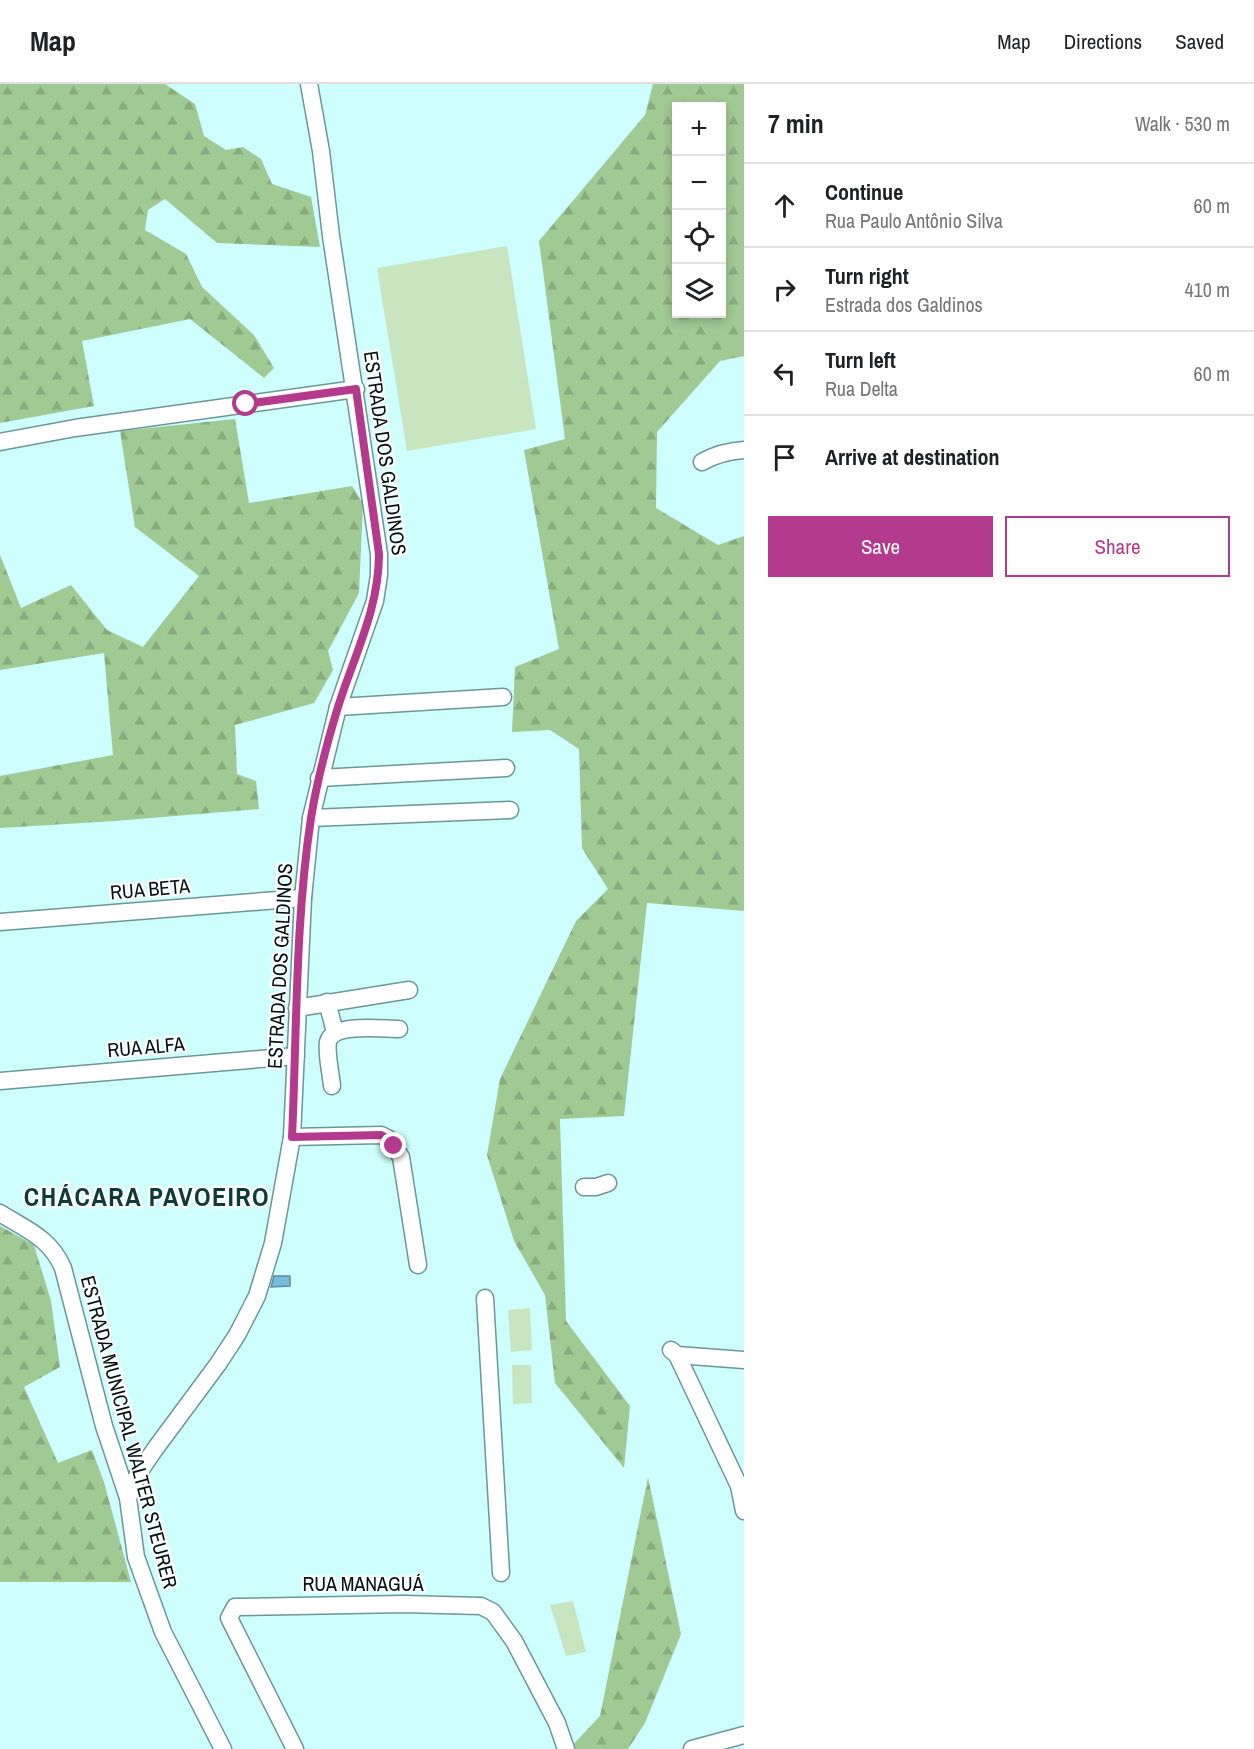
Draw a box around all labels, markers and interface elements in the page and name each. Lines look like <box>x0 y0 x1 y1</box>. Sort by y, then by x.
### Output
text: Map <box>30 22 76 60</box>
text: Map <box>997 27 1031 56</box>
text: Directions <box>1064 27 1142 56</box>
text: Saved <box>1175 27 1224 56</box>
map controls <box>672 102 726 318</box>
button: + <box>672 102 726 156</box>
text: 7 min <box>768 106 824 141</box>
text: Walk · 530 m <box>1135 110 1230 137</box>
button: − <box>672 156 726 210</box>
text: Continue <box>825 177 903 207</box>
icon: ahead <box>768 189 801 222</box>
text: 60 m <box>1194 192 1230 219</box>
text: Rua Paulo Antônio Silva <box>825 207 1003 234</box>
button: locate <box>672 210 726 264</box>
text: Turn right <box>825 261 909 291</box>
button: layers <box>672 264 726 318</box>
icon: right <box>768 273 801 306</box>
text: 410 m <box>1184 276 1230 303</box>
text: Estrada dos Galdinos <box>825 291 983 318</box>
text: Turn left <box>825 345 896 375</box>
street label: ESTRADA DOS GALDINOS <box>358 349 413 557</box>
icon: left <box>768 357 801 390</box>
text: 60 m <box>1194 360 1230 387</box>
text: Rua Delta <box>825 375 898 402</box>
route start <box>232 390 258 416</box>
icon: arrive <box>768 441 801 474</box>
text: Arrive at destination <box>825 442 999 472</box>
button: Save <box>768 516 993 577</box>
button: Share <box>1005 516 1230 577</box>
street label: ESTRADA DOS GALDINOS <box>261 862 298 1070</box>
street label: RUA BETA <box>109 872 191 905</box>
street label: RUA ALFA <box>106 1030 186 1063</box>
route end <box>380 1132 406 1158</box>
district label: CHÁCARA PAVOEIRO <box>24 1179 270 1214</box>
street label: ESTRADA MUNICIPAL WALTER STEURER <box>75 1273 184 1591</box>
street label: RUA MANAGUÁ <box>302 1570 424 1597</box>

